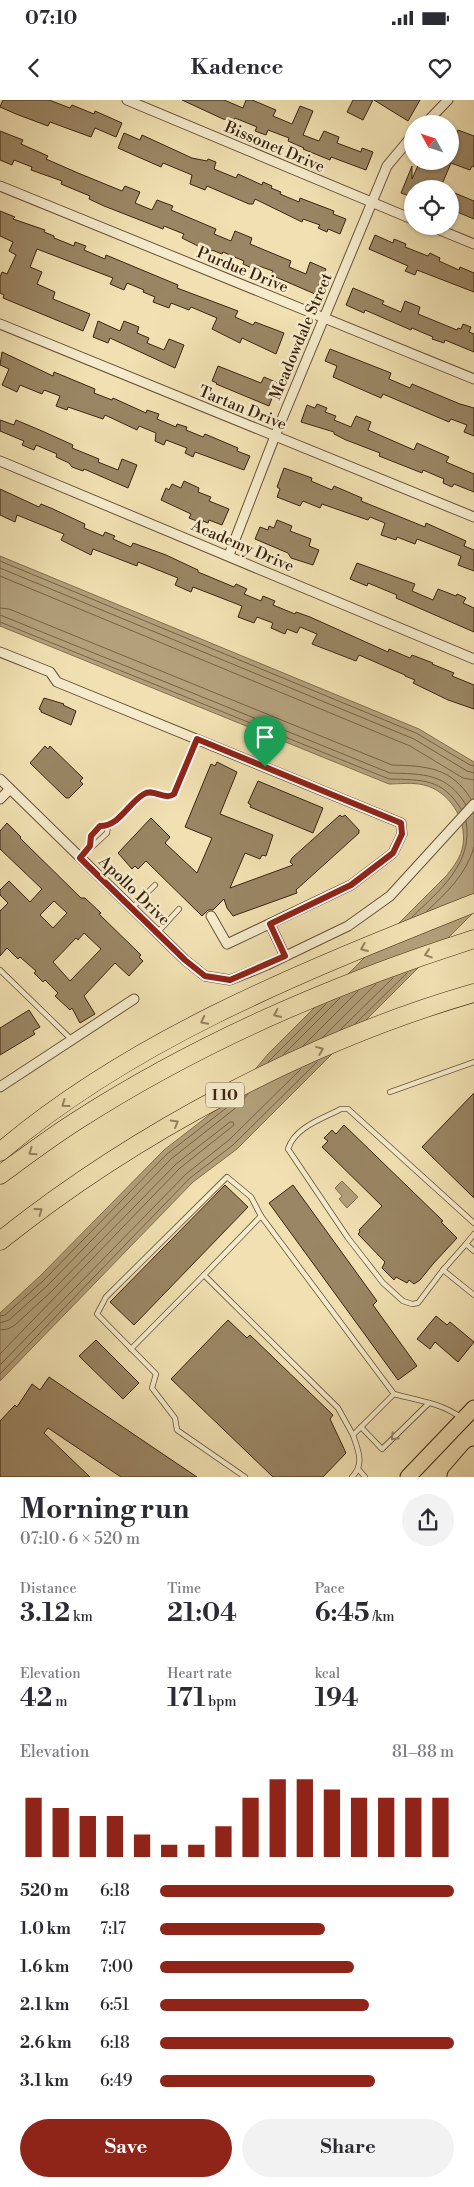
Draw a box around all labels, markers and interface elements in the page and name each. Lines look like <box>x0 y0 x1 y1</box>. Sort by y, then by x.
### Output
text: 07:10 <box>25 6 77 30</box>
icon: back <box>20 54 48 82</box>
text: Kadence <box>191 54 283 81</box>
icon: heart <box>426 54 454 82</box>
north arrow <box>404 115 459 170</box>
map controls <box>404 115 459 235</box>
street label: Bissonet Drive <box>221 116 328 177</box>
button: locate <box>404 180 459 235</box>
street label: Purdue Drive <box>194 242 291 297</box>
street label: Meadowdale Street <box>265 270 337 403</box>
street label: Tartan Drive <box>196 381 290 435</box>
street label: Academy Drive <box>187 515 297 577</box>
pin <box>244 716 286 767</box>
icon: arrive <box>251 723 279 751</box>
street label: Apollo Drive <box>94 851 174 930</box>
one-way arrow <box>360 942 369 953</box>
one-way arrow <box>424 948 432 958</box>
one-way arrow <box>273 1008 282 1019</box>
one-way arrow <box>200 1014 209 1025</box>
one-way arrow <box>315 1046 324 1057</box>
road number: I 10 <box>206 1082 244 1108</box>
one-way arrow <box>61 1098 71 1107</box>
one-way arrow <box>169 1119 178 1129</box>
one-way arrow <box>28 1146 38 1155</box>
one-way arrow <box>33 1208 42 1217</box>
one-way arrow <box>391 1431 400 1440</box>
text: Morning run <box>20 1492 189 1527</box>
button: share <box>402 1494 454 1546</box>
text: 07:10 · 6 × 520 m <box>20 1529 140 1549</box>
text: Distance <box>20 1580 77 1598</box>
text: Time <box>167 1580 201 1598</box>
text: Pace <box>315 1580 345 1598</box>
text: 3.12 <box>20 1598 70 1629</box>
text: 21:04 <box>167 1598 237 1629</box>
text: 6:45 <box>315 1598 370 1629</box>
text: km <box>70 1608 93 1626</box>
text: /km <box>370 1608 395 1626</box>
text: Elevation <box>20 1665 81 1683</box>
text: Heart rate <box>167 1665 232 1683</box>
text: kcal <box>315 1665 340 1683</box>
text: 42 <box>20 1683 52 1714</box>
text: 171 <box>167 1683 205 1714</box>
text: 194 <box>315 1683 358 1714</box>
text: m <box>52 1693 68 1711</box>
text: bpm <box>205 1693 237 1711</box>
text: Elevation <box>20 1742 89 1762</box>
text: 81–88 m <box>392 1742 454 1762</box>
text: 520 m <box>20 1881 69 1901</box>
text: 6:18 <box>100 1881 130 1901</box>
text: 1.0 km <box>20 1919 71 1939</box>
text: 7:17 <box>100 1919 126 1939</box>
text: 1.6 km <box>20 1957 69 1977</box>
text: 7:00 <box>100 1957 133 1977</box>
text: 2.1 km <box>20 1995 69 2015</box>
text: 6:51 <box>100 1995 129 2015</box>
text: 2.6 km <box>20 2033 71 2053</box>
text: 6:18 <box>100 2033 130 2053</box>
text: 3.1 km <box>20 2071 69 2091</box>
text: 6:49 <box>100 2071 133 2091</box>
button: Save <box>20 2119 232 2177</box>
button: Share <box>242 2119 454 2177</box>

